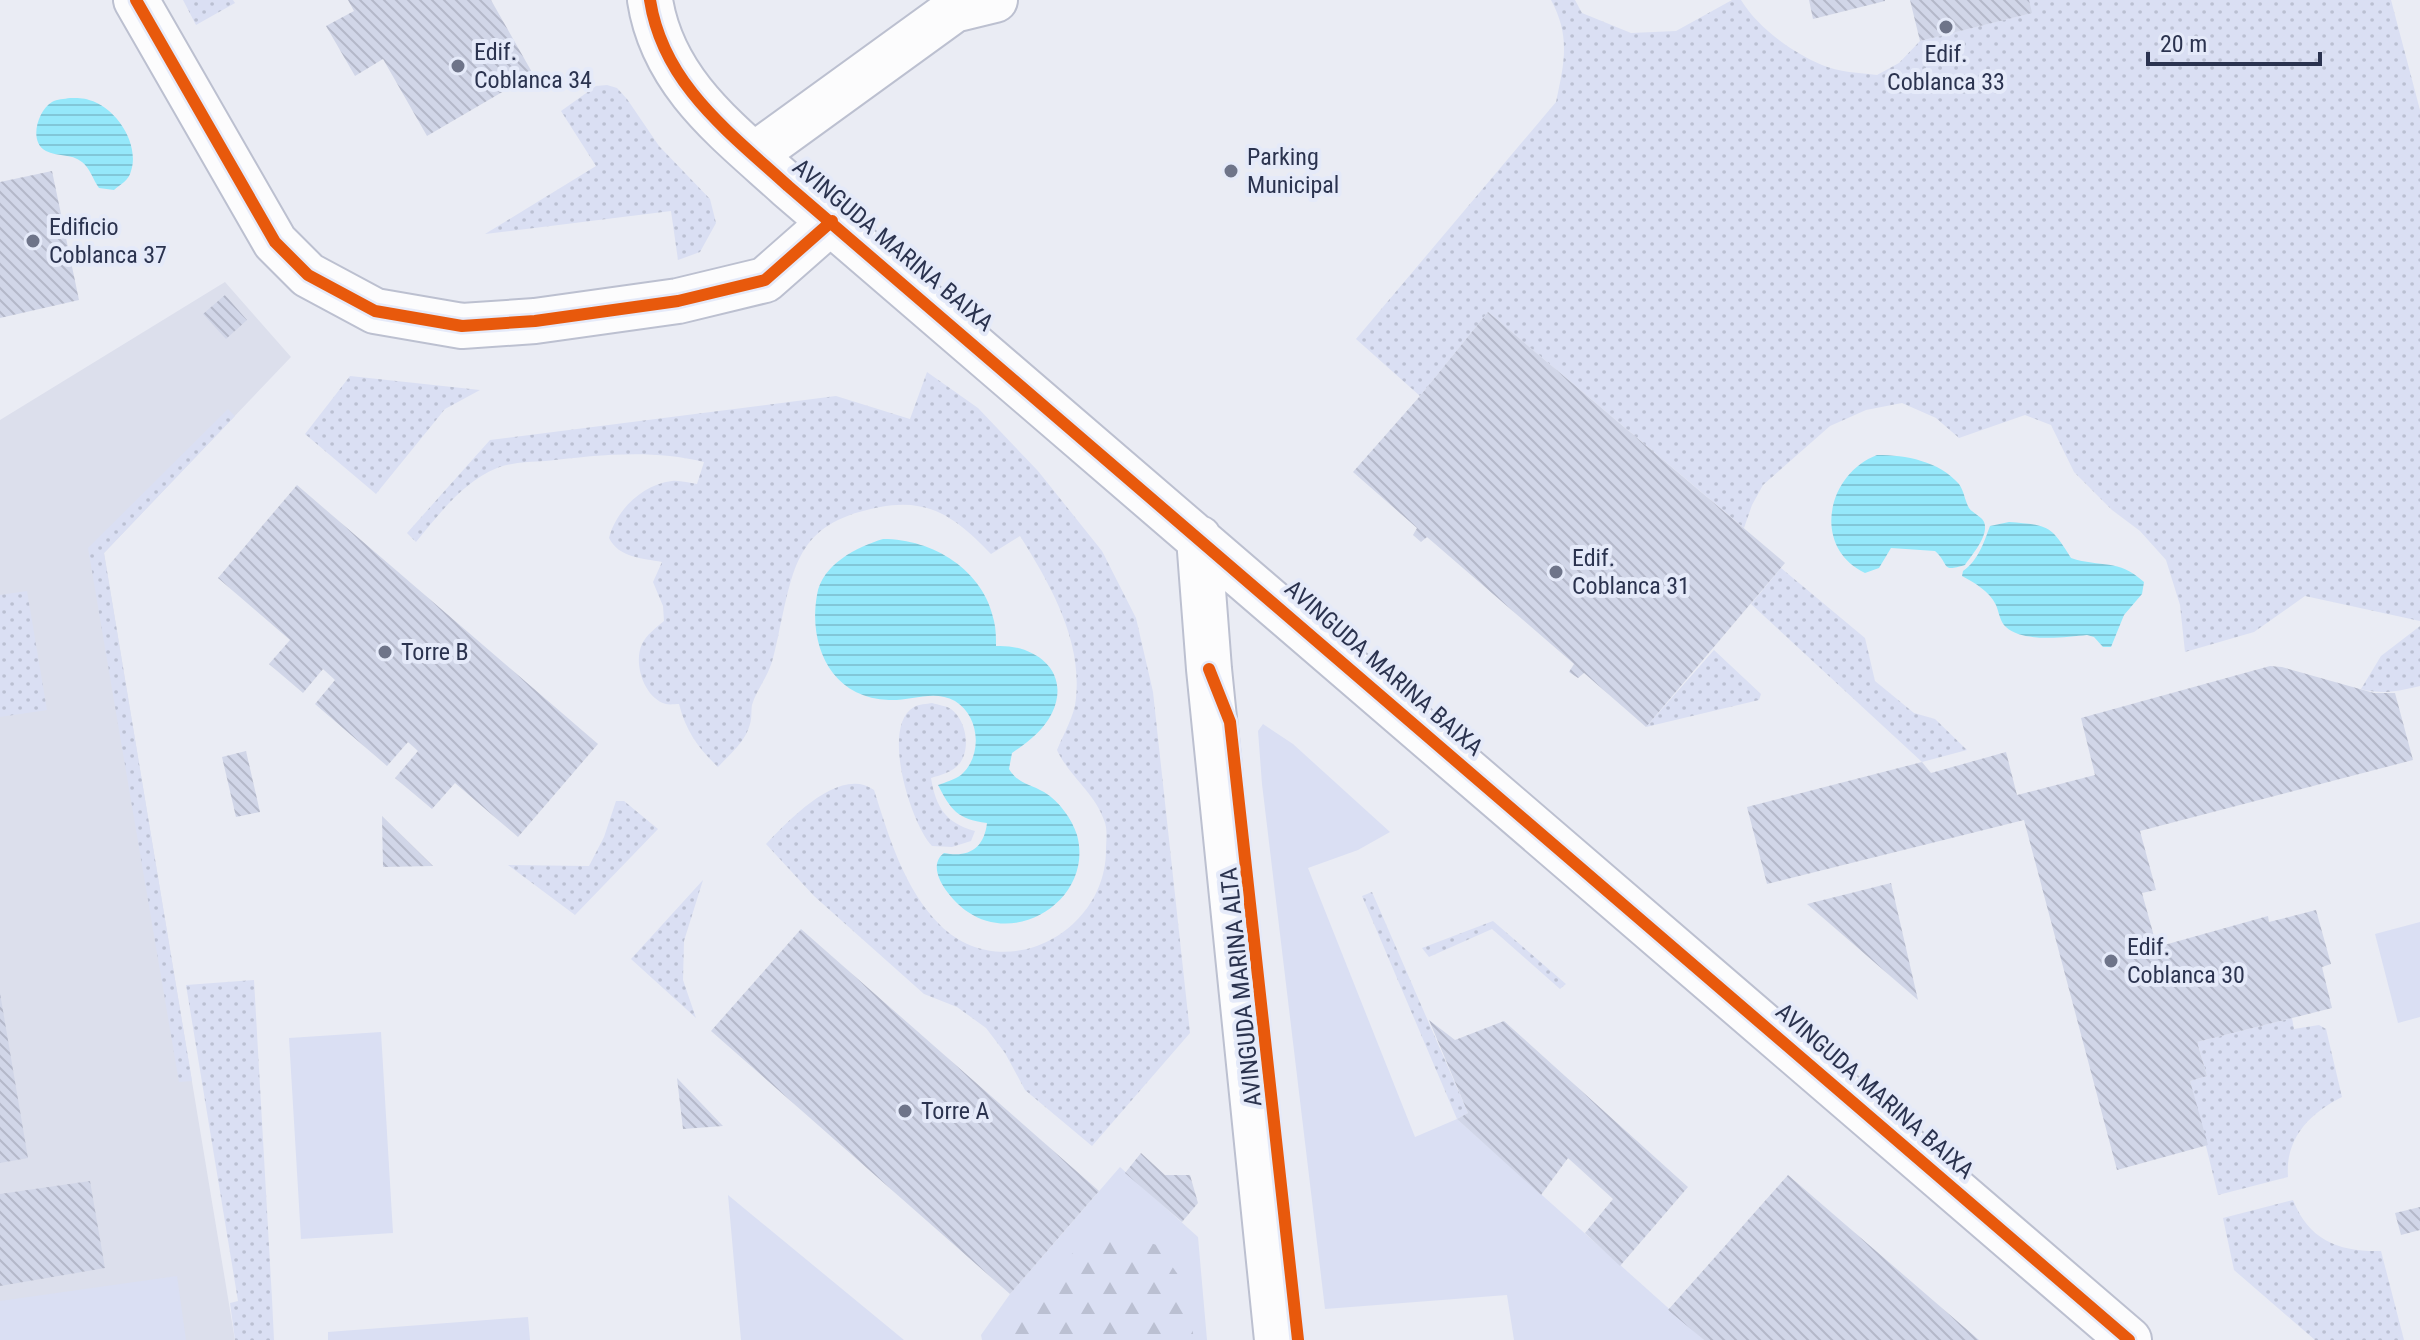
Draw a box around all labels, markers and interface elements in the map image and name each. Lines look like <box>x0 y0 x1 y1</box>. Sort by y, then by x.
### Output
scale bar <box>2148 16 2320 66</box>
marker: Edif. Coblanca 33 <box>1937 18 1955 36</box>
text: 20 m <box>2160 30 2207 58</box>
place label: Edif. Coblanca 34 <box>474 38 592 94</box>
place label: Edif. Coblanca 33 <box>1887 40 2005 96</box>
marker: Edif. Coblanca 34 <box>449 57 467 75</box>
place label: Parking Municipal <box>1247 143 1339 199</box>
street label: AVINGUDA MARINA BAIXA <box>787 153 999 337</box>
marker: Parking Municipal <box>1222 162 1240 180</box>
place label: Edificio Coblanca 37 <box>49 213 167 269</box>
marker: Edificio Coblanca 37 <box>24 232 42 250</box>
place label: Edif. Coblanca 31 <box>1572 544 1690 600</box>
marker: Edif. Coblanca 31 <box>1547 563 1565 581</box>
street label: AVINGUDA MARINA BAIXA <box>1279 574 1489 762</box>
place label: Torre B <box>401 638 469 666</box>
marker: Torre B <box>376 643 394 661</box>
street label: AVINGUDA MARINA ALTA <box>1214 866 1267 1108</box>
place label: Edif. Coblanca 30 <box>2127 933 2245 989</box>
marker: Edif. Coblanca 30 <box>2102 952 2120 970</box>
street label: AVINGUDA MARINA BAIXA <box>1770 997 1980 1185</box>
place label: Torre A <box>921 1097 990 1125</box>
marker: Torre A <box>896 1102 914 1120</box>

